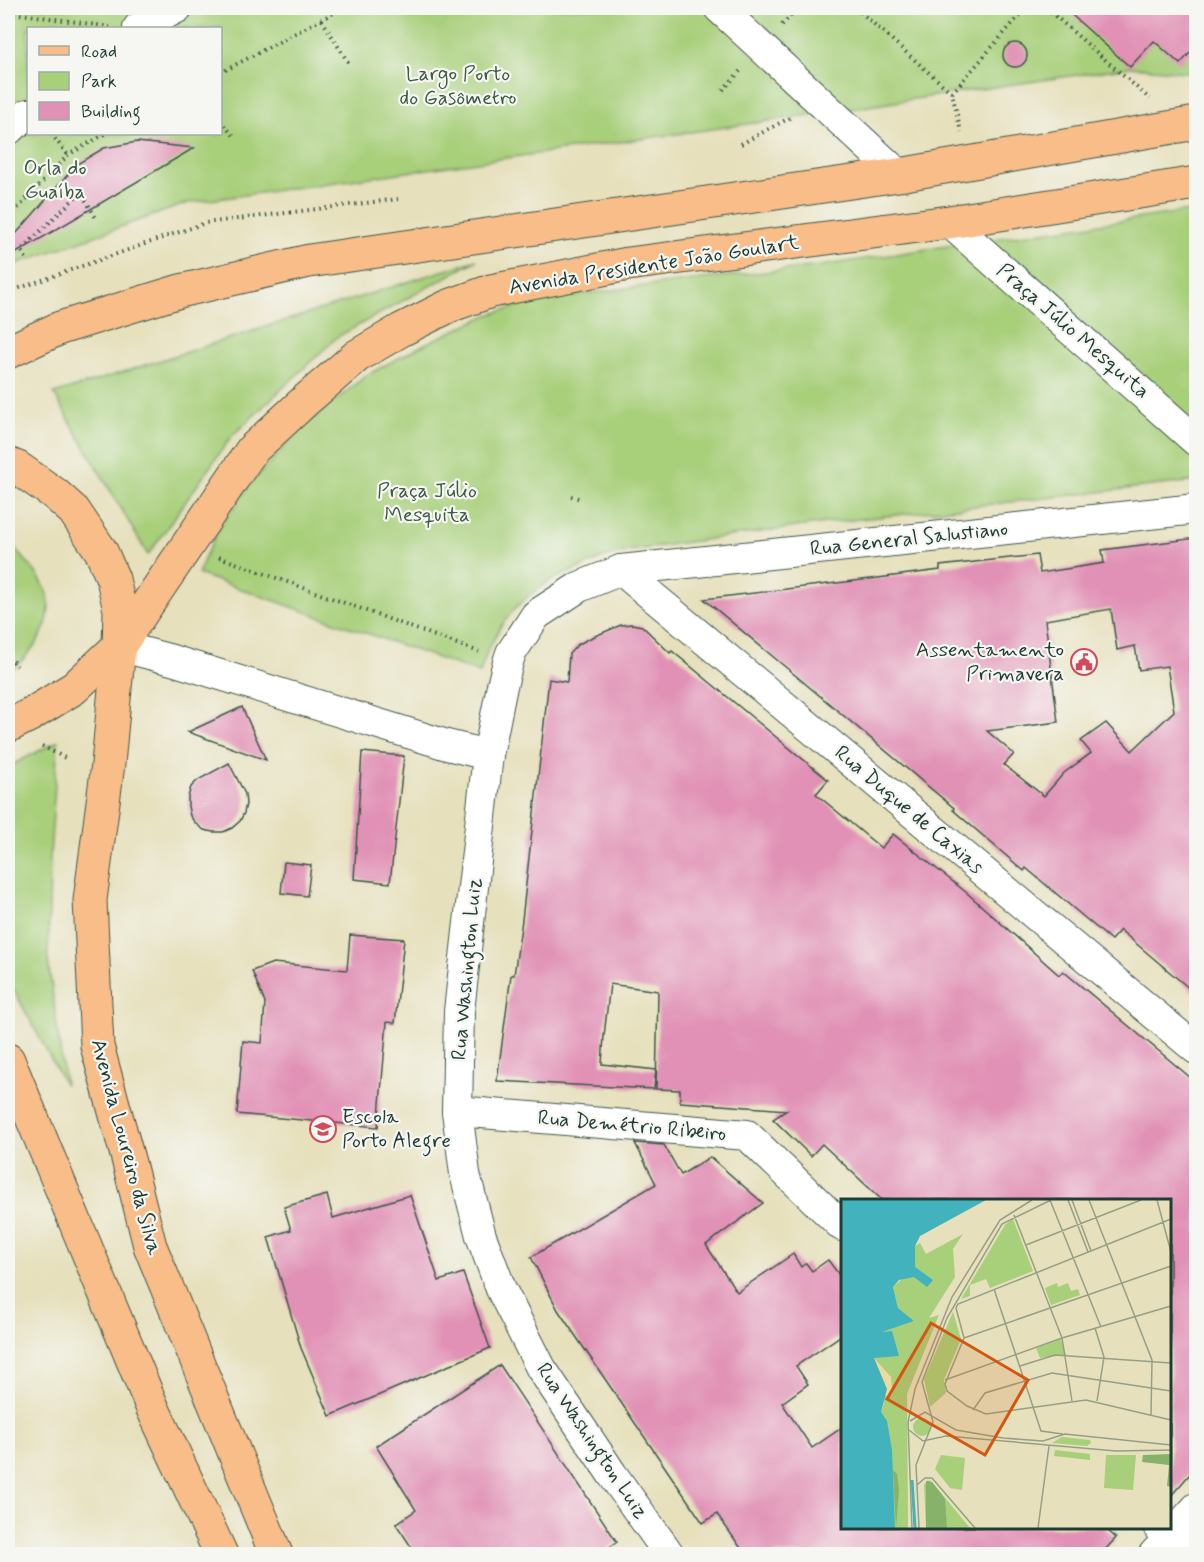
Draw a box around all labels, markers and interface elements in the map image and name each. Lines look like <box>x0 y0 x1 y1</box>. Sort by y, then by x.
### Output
legend <box>27 27 222 135</box>
text: Road <box>81 40 117 64</box>
park label: Largo Porto do Gasômetro <box>400 60 516 112</box>
text: Park <box>81 70 117 94</box>
text: Building <box>81 100 141 126</box>
park label: Orla do Guaíba <box>23 154 87 206</box>
street label: Avenida Presidente João Goulart <box>507 228 802 302</box>
street label: Praça Júlio Mesquita <box>991 257 1155 405</box>
park label: Praça Júlio Mesquita <box>377 477 477 529</box>
street label: Rua General Salustiano <box>809 515 1009 563</box>
place label: Assentamento Primavera <box>916 636 1064 688</box>
public building icon: Assentamento Primavera <box>1069 647 1099 677</box>
street label: Rua Duque de Caxias <box>828 739 990 881</box>
street label: Rua Washington Luiz <box>445 876 491 1062</box>
street label: Avenida Loureiro da Silva <box>84 1036 168 1258</box>
place label: Escola Porto Alegre <box>342 1103 451 1157</box>
street label: Rua Demétrio Ribeiro <box>537 1104 727 1148</box>
school or university icon: Escola Porto Alegre <box>308 1114 338 1144</box>
inset map <box>841 1199 1171 1529</box>
street label: Rua Washington Luiz <box>528 1357 655 1526</box>

